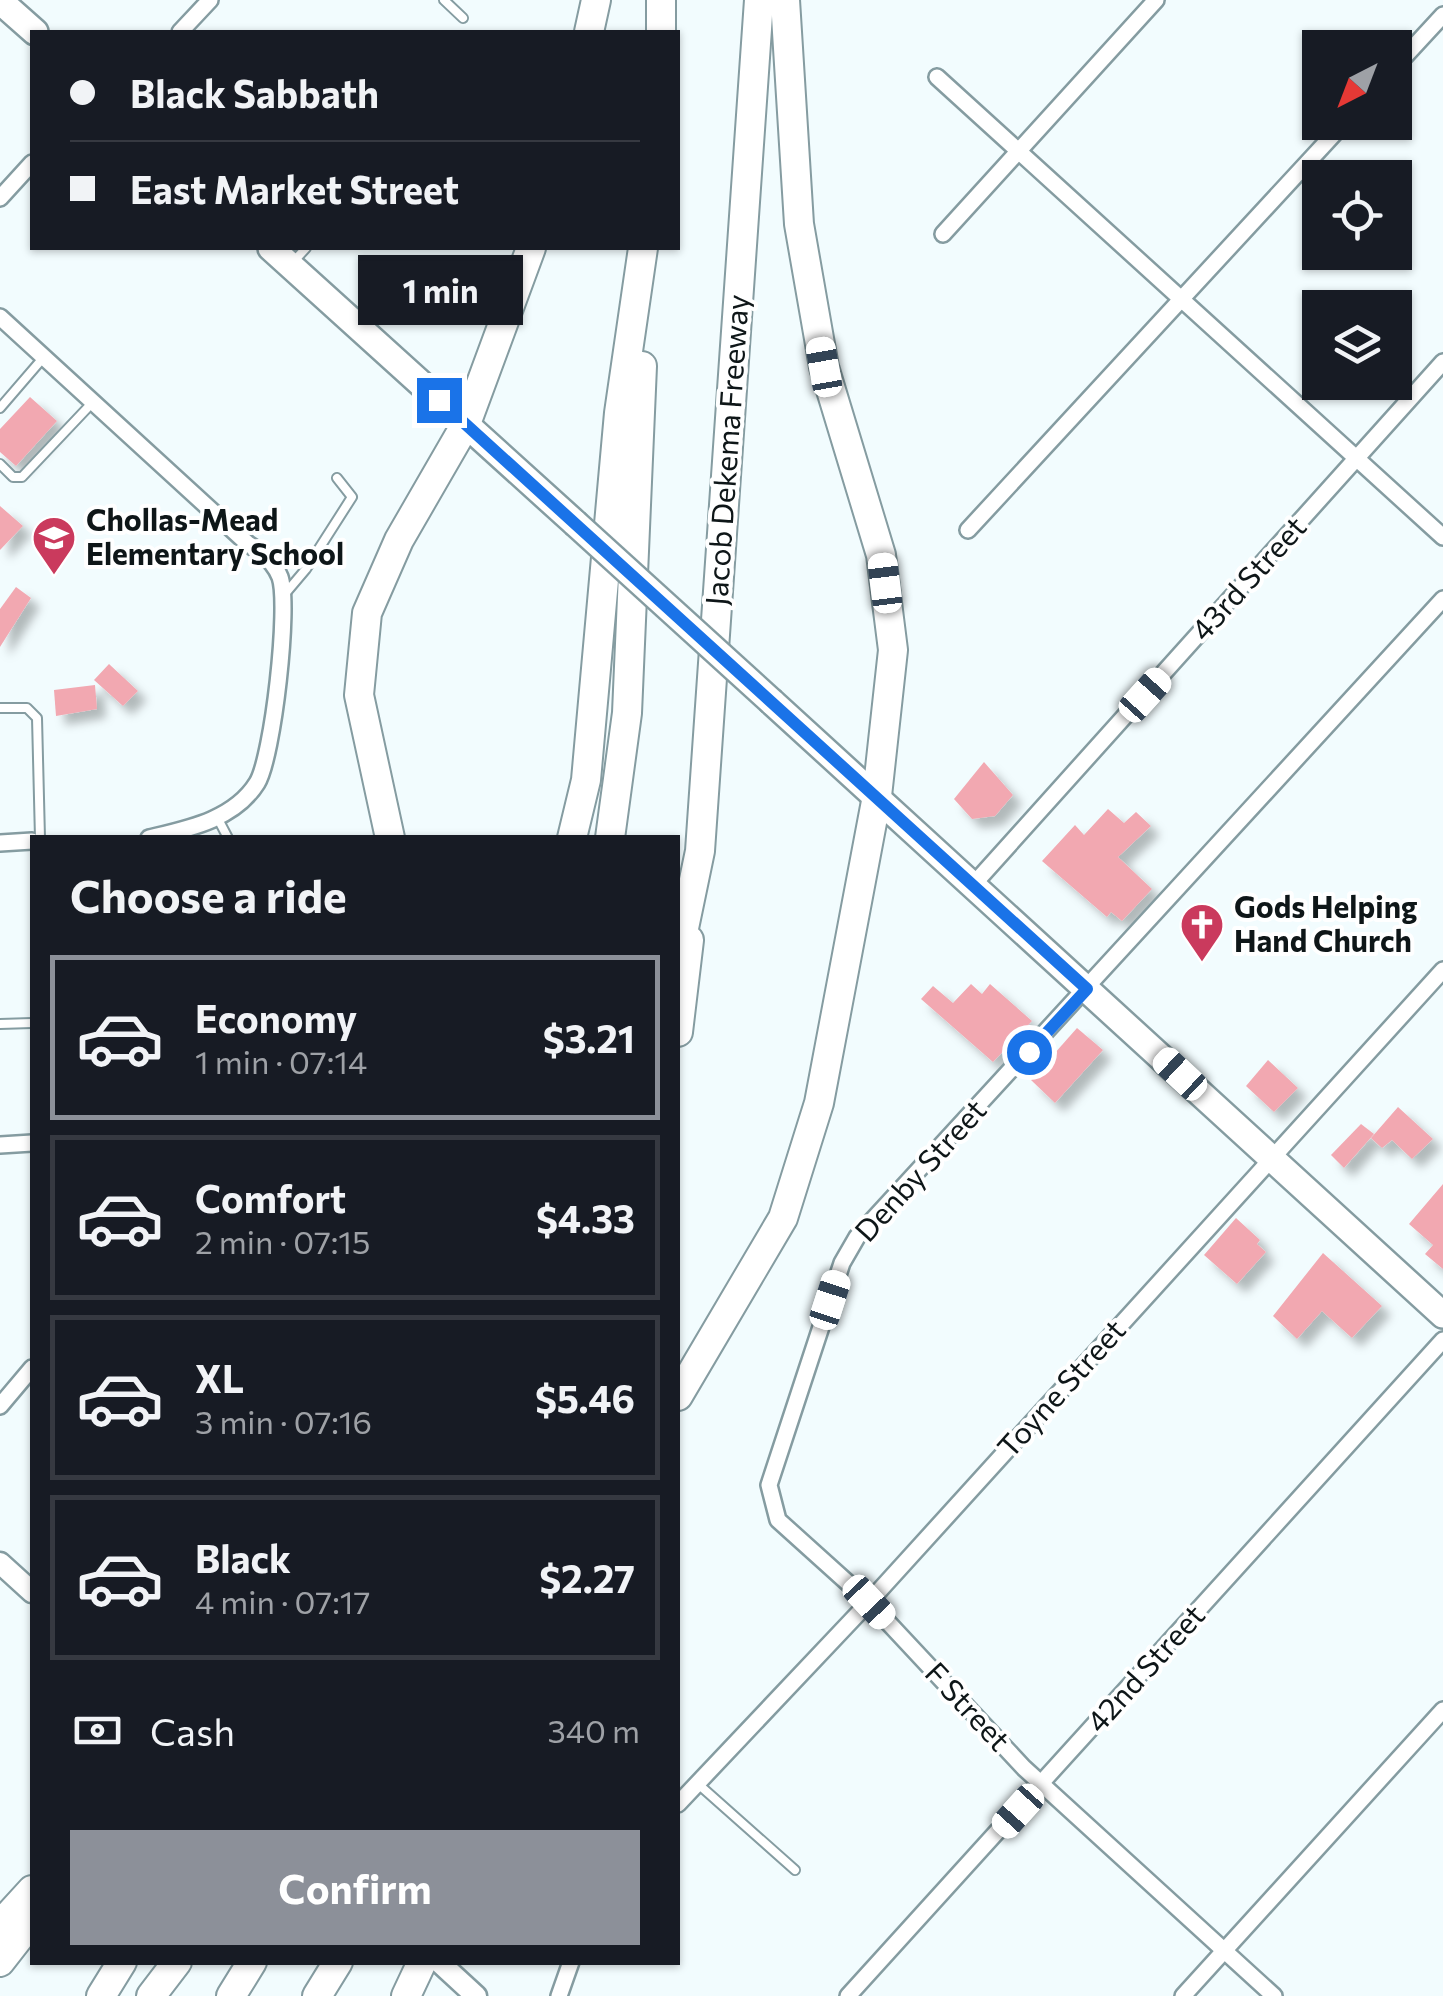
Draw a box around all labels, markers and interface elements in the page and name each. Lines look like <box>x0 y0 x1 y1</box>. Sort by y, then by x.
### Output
north arrow <box>1302 30 1412 140</box>
map controls <box>1302 30 1412 400</box>
text: Black Sabbath <box>130 69 379 116</box>
button: locate <box>1302 160 1412 270</box>
text: East Market Street <box>130 165 459 212</box>
callout: 1 min <box>356 255 522 325</box>
text: 1 min <box>403 270 478 310</box>
button: layers <box>1302 290 1412 400</box>
street label: Jacob Dekema Freeway <box>696 293 755 607</box>
car <box>804 335 844 399</box>
route end <box>417 378 462 423</box>
place label: Chollas-Mead Elementary School <box>86 500 344 571</box>
street label: 43rd Street <box>1182 508 1313 647</box>
school or university icon: Chollas-Mead Elementary School <box>31 515 77 576</box>
car <box>866 551 904 615</box>
car <box>1114 663 1176 727</box>
text: Choose a ride <box>70 867 347 922</box>
place label: Gods Helping Hand Church <box>1234 887 1417 958</box>
church icon: Gods Helping Hand Church <box>1179 902 1225 963</box>
icon: car <box>75 993 165 1083</box>
text: Economy <box>195 994 357 1041</box>
text: $3.21 <box>543 1014 635 1061</box>
route start <box>1007 1030 1052 1075</box>
text: 1 min · 07:14 <box>195 1041 367 1081</box>
car <box>1148 1043 1212 1105</box>
street label: Denby Street <box>846 1091 993 1248</box>
icon: car <box>75 1173 165 1263</box>
text: Comfort <box>195 1174 346 1221</box>
text: $4.33 <box>536 1194 635 1241</box>
text: 2 min · 07:15 <box>195 1221 370 1261</box>
car <box>806 1267 854 1333</box>
street label: Toyne Street <box>988 1311 1132 1464</box>
icon: car <box>75 1353 165 1443</box>
text: XL <box>195 1354 244 1401</box>
text: $5.46 <box>535 1374 635 1421</box>
text: 3 min · 07:16 <box>195 1401 372 1441</box>
icon: car <box>75 1533 165 1623</box>
text: Black <box>195 1534 291 1581</box>
text: $2.27 <box>539 1554 635 1601</box>
car <box>838 1570 900 1634</box>
text: 4 min · 07:17 <box>195 1581 370 1621</box>
street label: 42nd Street <box>1077 1596 1211 1739</box>
street label: F Street <box>919 1653 1019 1757</box>
icon: cash <box>70 1703 125 1758</box>
text: Cash <box>150 1707 235 1754</box>
text: 340 m <box>548 1710 640 1750</box>
car <box>987 1779 1049 1843</box>
button: Confirm <box>70 1830 640 1945</box>

